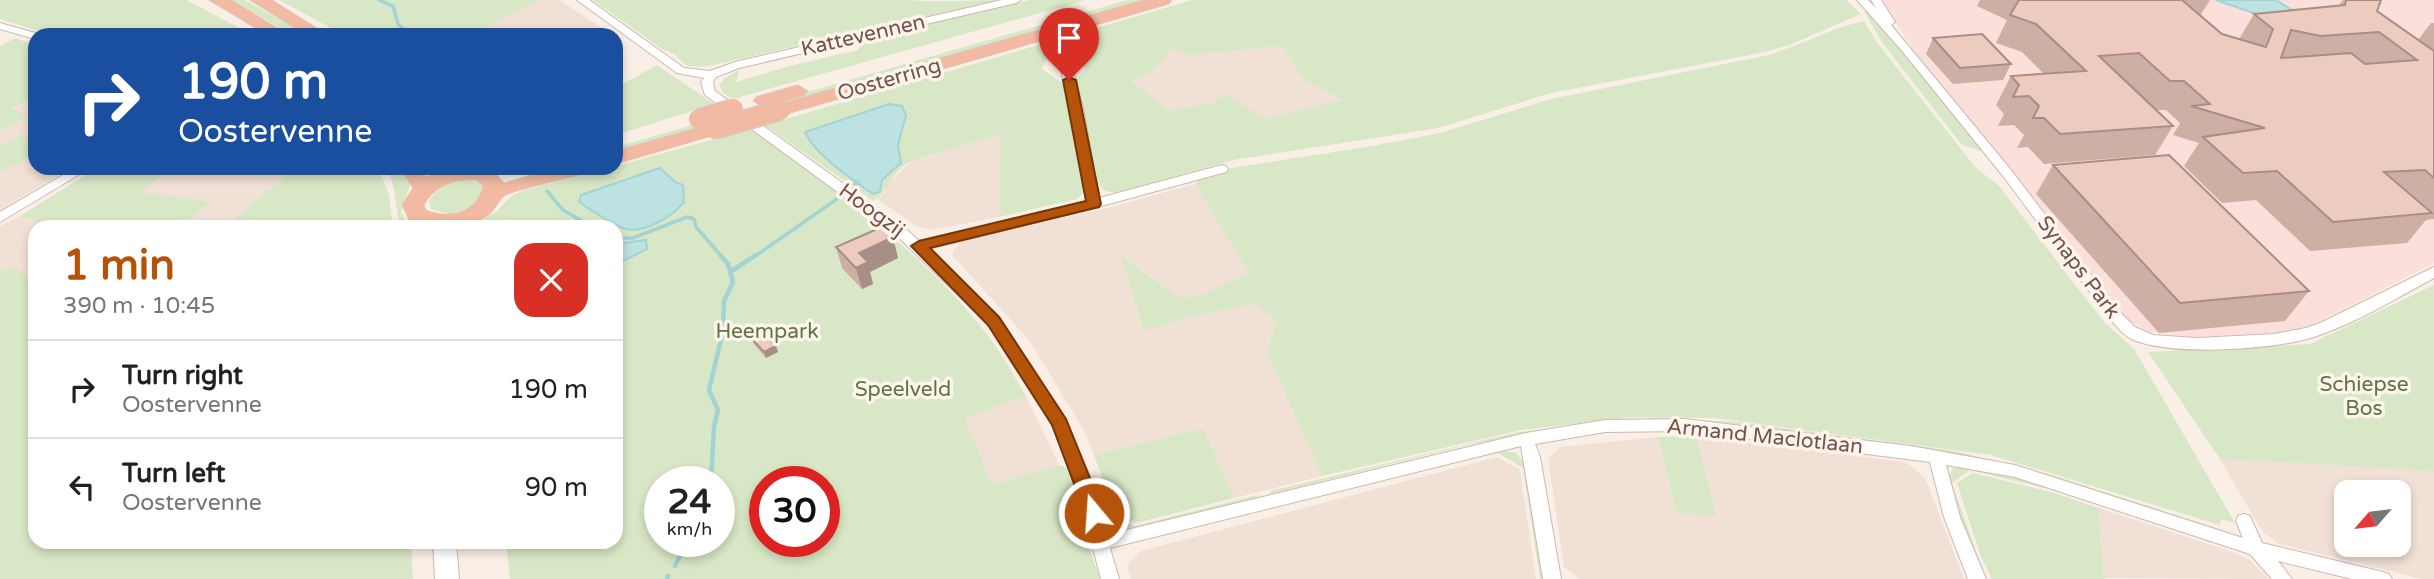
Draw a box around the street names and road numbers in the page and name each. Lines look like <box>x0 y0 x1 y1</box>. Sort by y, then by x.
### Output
street label: Kattevennen <box>799 9 928 62</box>
street label: Oosterring <box>834 53 944 106</box>
street label: Hoogzij <box>834 178 910 243</box>
street label: Synaps Park <box>2032 211 2125 323</box>
street label: Armand Maclotlaan <box>1666 414 1864 459</box>

